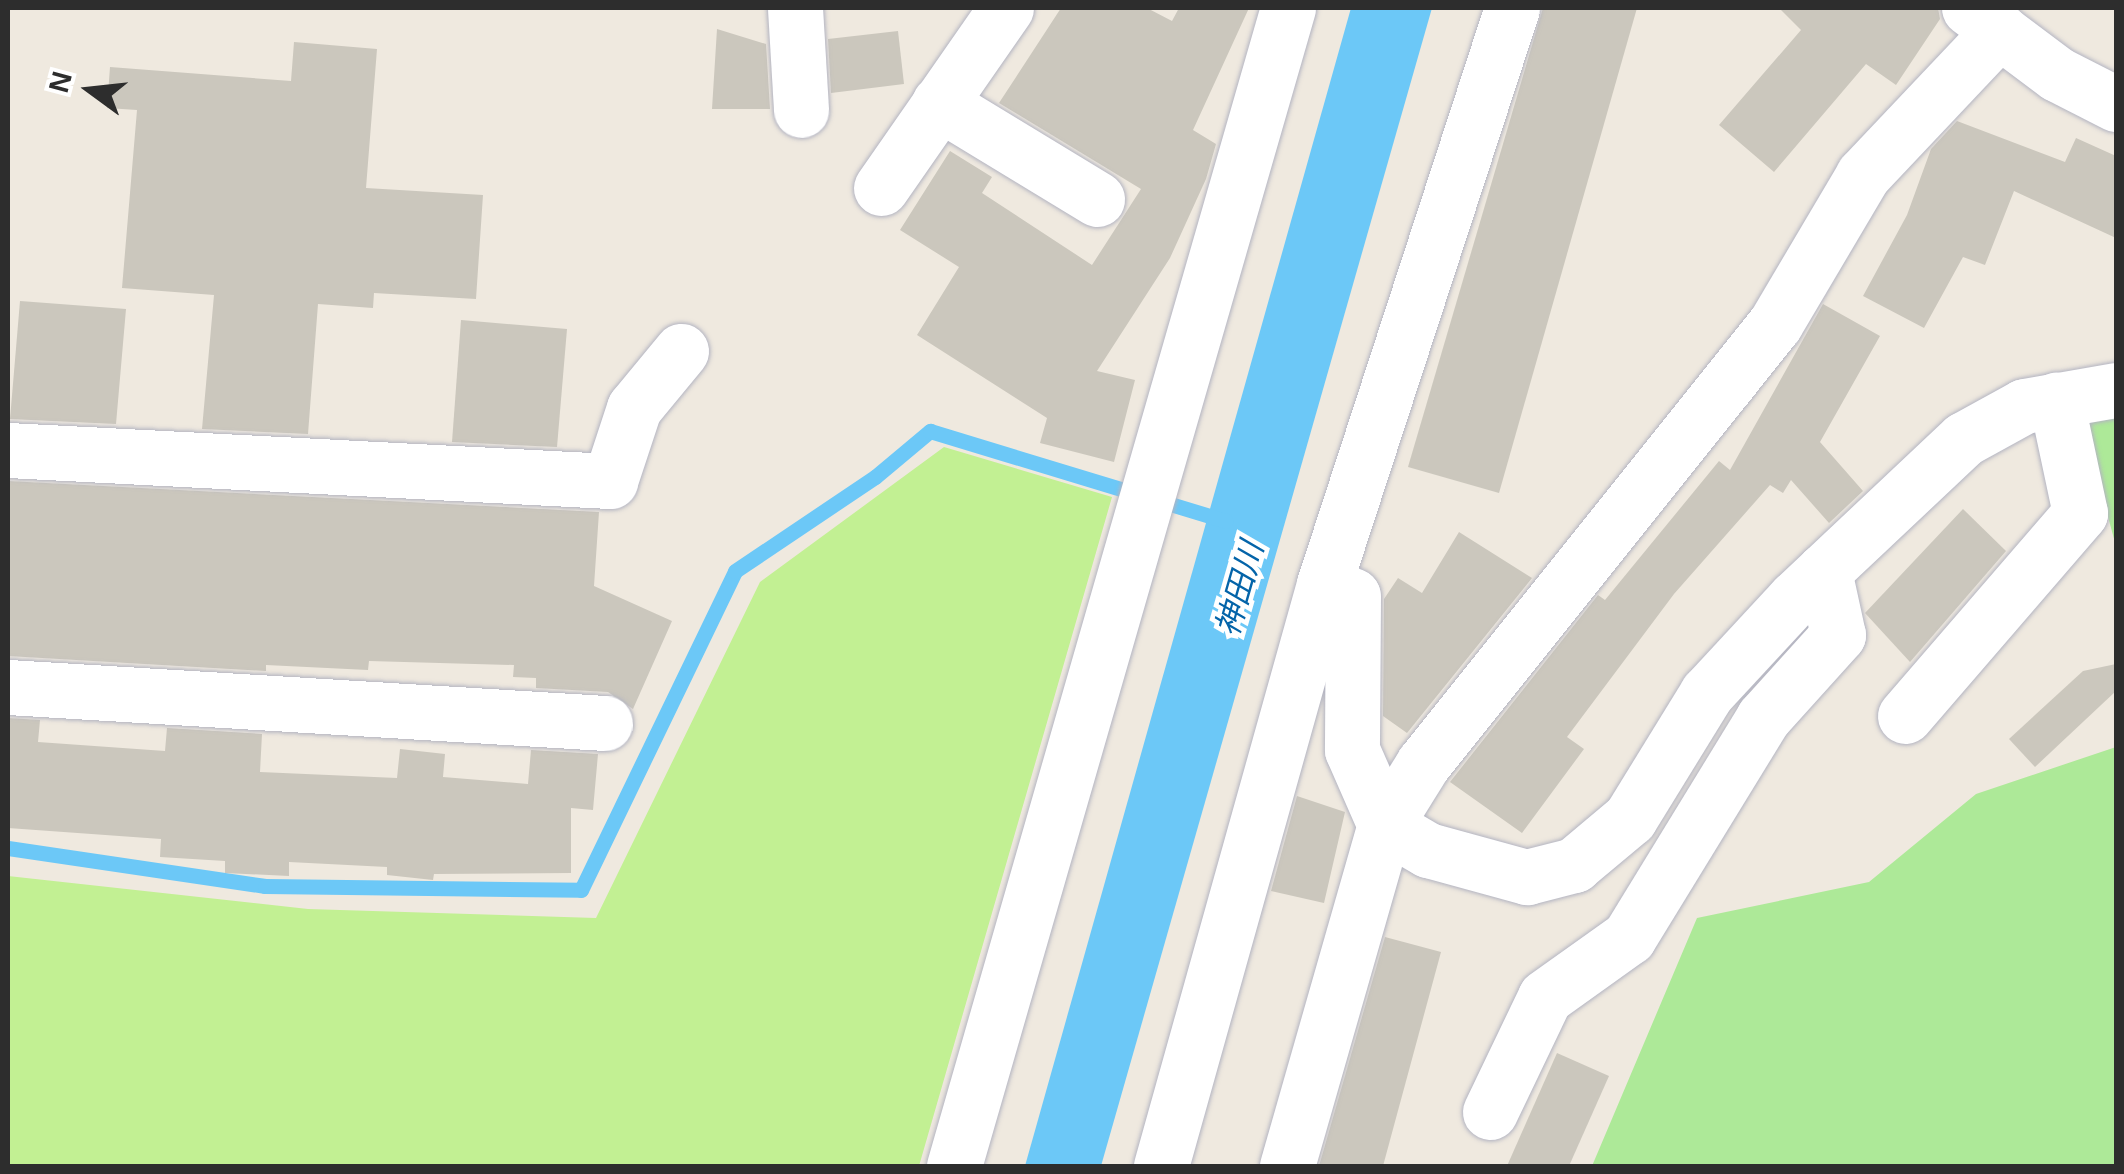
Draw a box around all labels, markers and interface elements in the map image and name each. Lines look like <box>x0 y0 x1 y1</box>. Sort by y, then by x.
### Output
north arrow <box>40 40 140 140</box>
text: N <box>43 68 78 96</box>
water label: 神田川 <box>1208 538 1272 640</box>

